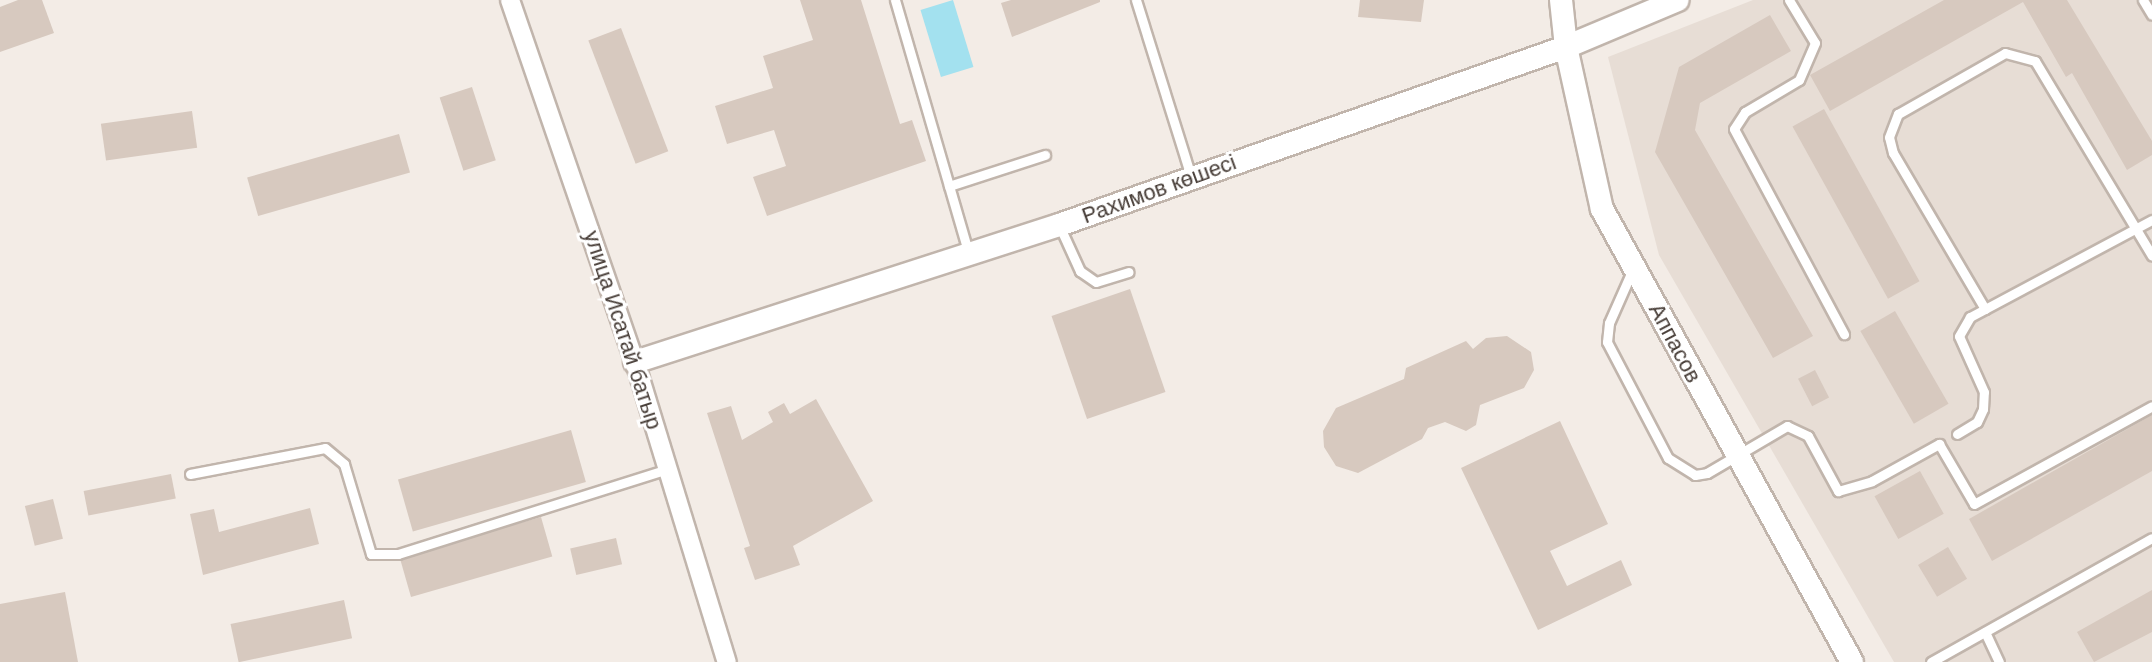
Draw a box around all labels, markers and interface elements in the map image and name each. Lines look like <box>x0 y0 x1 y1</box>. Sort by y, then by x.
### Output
street label: Рахимов көшесі <box>1078 149 1240 229</box>
street label: улица Исатай батыр <box>578 227 668 433</box>
street label: Аппасов <box>1643 299 1707 387</box>

